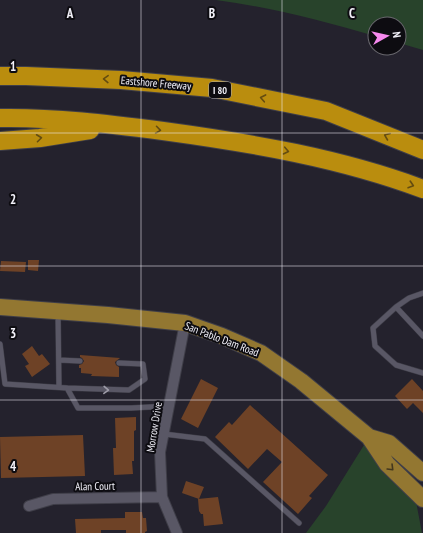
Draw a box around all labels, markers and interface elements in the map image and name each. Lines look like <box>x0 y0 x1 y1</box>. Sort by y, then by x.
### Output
text: A <box>66 5 74 22</box>
text: B <box>209 5 215 22</box>
text: C <box>349 5 355 22</box>
north arrow <box>367 16 407 56</box>
text: N <box>390 31 404 39</box>
text: 1 <box>10 58 16 75</box>
street label: Eastshore Freeway <box>120 73 193 93</box>
one-way arrow <box>103 75 109 84</box>
road number: I 80 <box>209 82 231 98</box>
one-way arrow <box>260 94 266 102</box>
one-way arrow <box>154 125 161 134</box>
one-way arrow <box>383 132 390 140</box>
one-way arrow <box>36 133 42 142</box>
one-way arrow <box>283 147 289 155</box>
one-way arrow <box>407 180 414 189</box>
text: 2 <box>10 191 16 208</box>
street label: San Pablo Dam Road <box>183 318 261 360</box>
text: 3 <box>10 325 16 342</box>
one-way arrow <box>103 385 109 394</box>
street label: Morrow Drive <box>143 400 165 453</box>
text: 4 <box>10 458 17 475</box>
one-way arrow <box>386 464 394 471</box>
street label: Alan Court <box>75 479 115 493</box>

